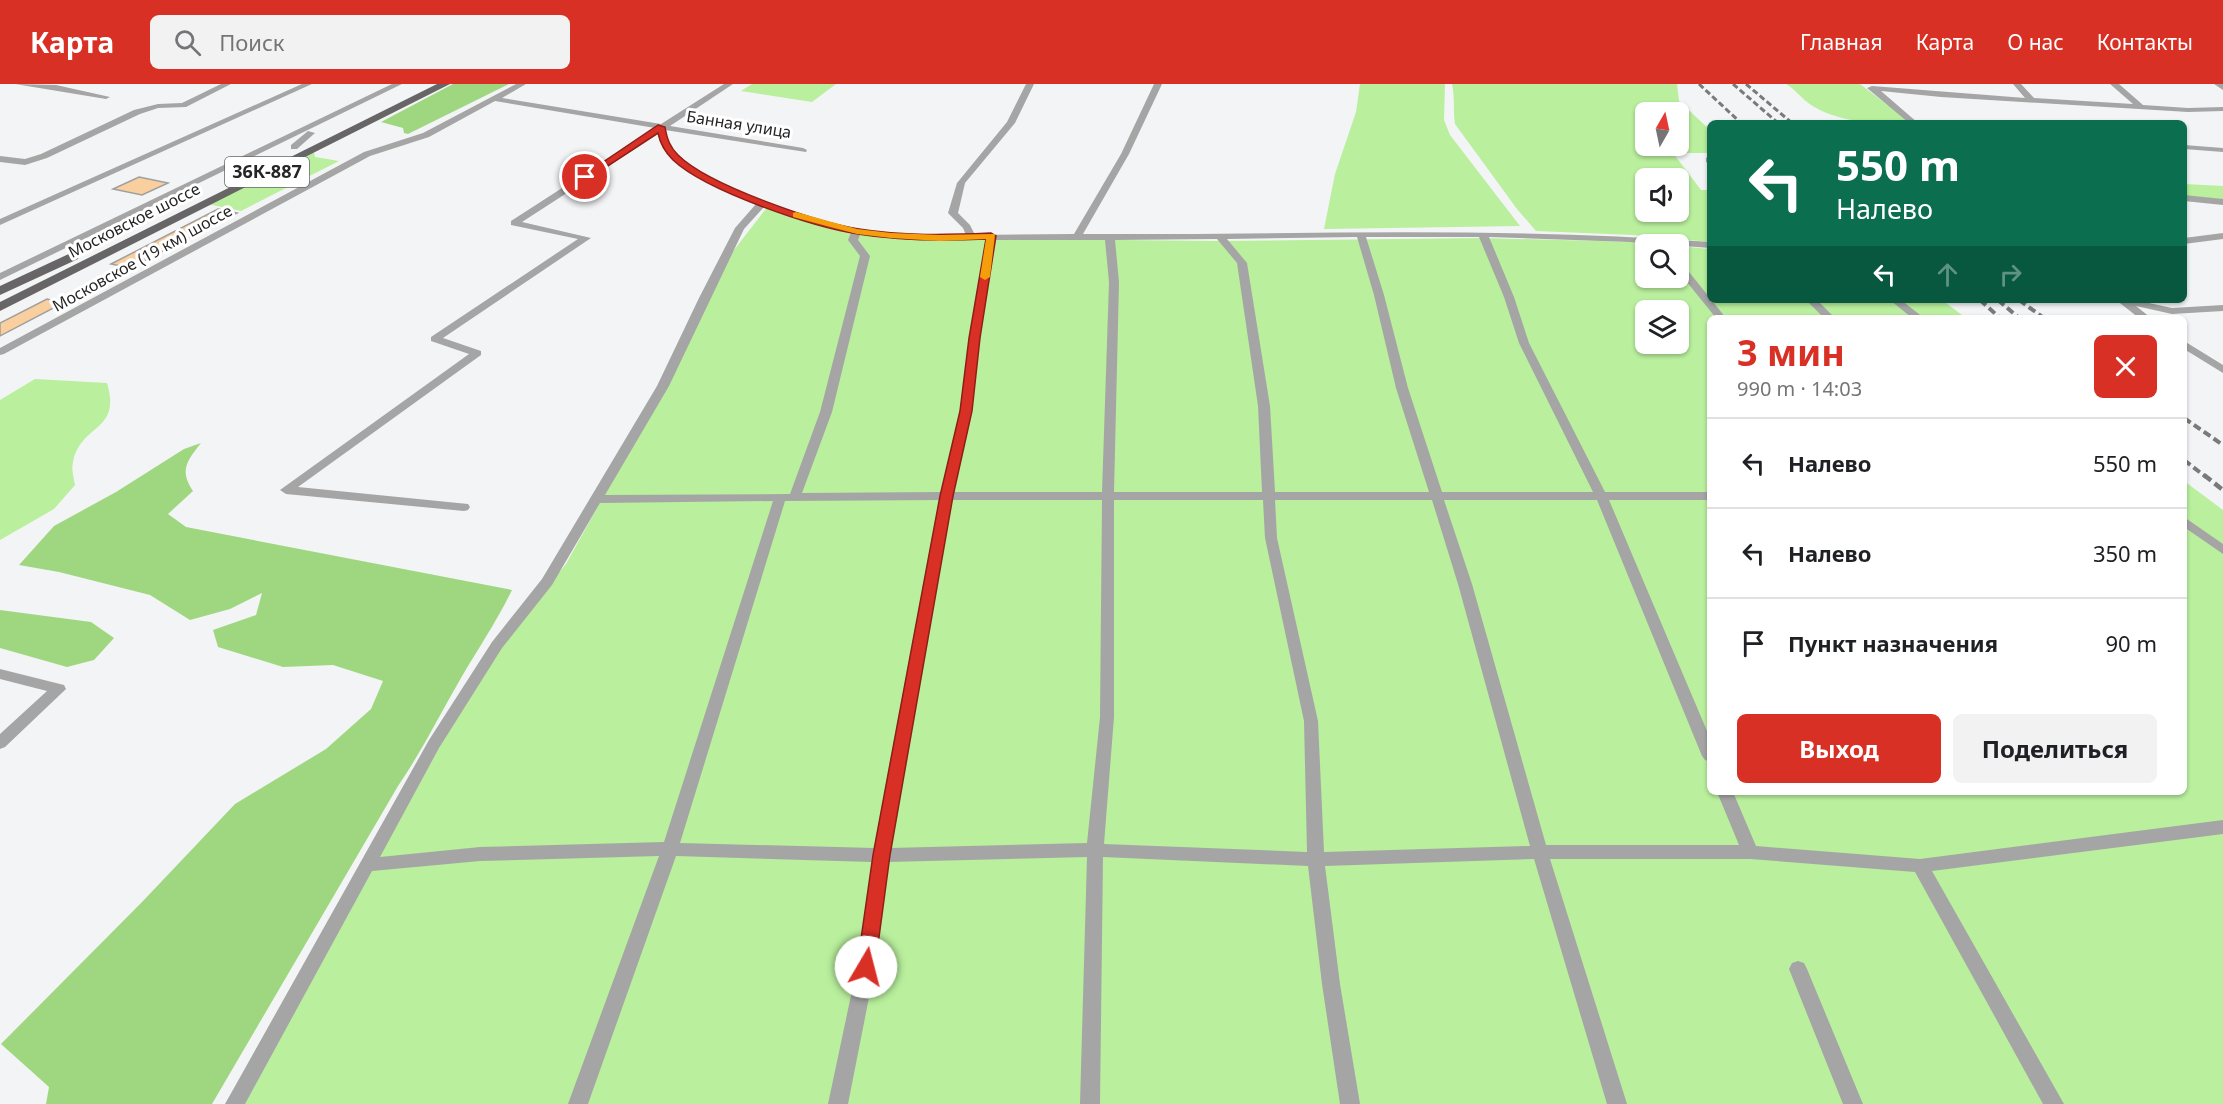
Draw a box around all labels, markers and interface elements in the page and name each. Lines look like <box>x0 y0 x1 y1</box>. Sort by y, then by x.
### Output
search box <box>150 15 570 69</box>
text: Карта <box>30 23 114 61</box>
icon: search <box>171 26 204 59</box>
text: Поиск <box>219 27 285 57</box>
text: Главная <box>1800 28 1883 56</box>
text: Карта <box>1916 28 1974 56</box>
text: О нас <box>2007 28 2064 56</box>
text: Контакты <box>2097 28 2193 56</box>
north arrow <box>1635 102 1689 156</box>
map controls <box>1635 102 1689 354</box>
street label: Банная улица <box>685 105 793 143</box>
text: 550 m <box>1836 136 1960 193</box>
icon: left <box>1737 144 1815 222</box>
pin <box>559 151 610 202</box>
road number: 36К-887 <box>225 157 309 187</box>
icon: arrive <box>568 160 601 193</box>
button: sound <box>1635 168 1689 222</box>
street label: Московское шоссе <box>64 177 204 263</box>
text: Налево <box>1836 190 1933 227</box>
street label: Московское (19 км) шоссе <box>48 199 236 317</box>
button: search <box>1635 234 1689 288</box>
icon: left <box>1868 258 1901 291</box>
icon: ahead <box>1931 258 1964 291</box>
icon: right <box>1994 258 2027 291</box>
button: layers <box>1635 300 1689 354</box>
text: 3 мин <box>1737 328 1845 377</box>
button: close <box>2094 335 2157 398</box>
text: 990 m · 14:03 <box>1737 375 1862 402</box>
icon: left <box>1737 447 1770 480</box>
text: Налево <box>1788 448 1871 478</box>
text: 550 m <box>2093 448 2157 478</box>
icon: left <box>1737 537 1770 570</box>
text: Налево <box>1788 538 1871 568</box>
text: 350 m <box>2093 538 2157 568</box>
icon: arrive <box>1737 627 1770 660</box>
text: Пункт назначения <box>1788 628 1998 658</box>
text: 90 m <box>2106 628 2157 658</box>
button: Выход <box>1737 714 1941 783</box>
button: Поделиться <box>1953 714 2157 783</box>
position arrow <box>834 935 898 999</box>

